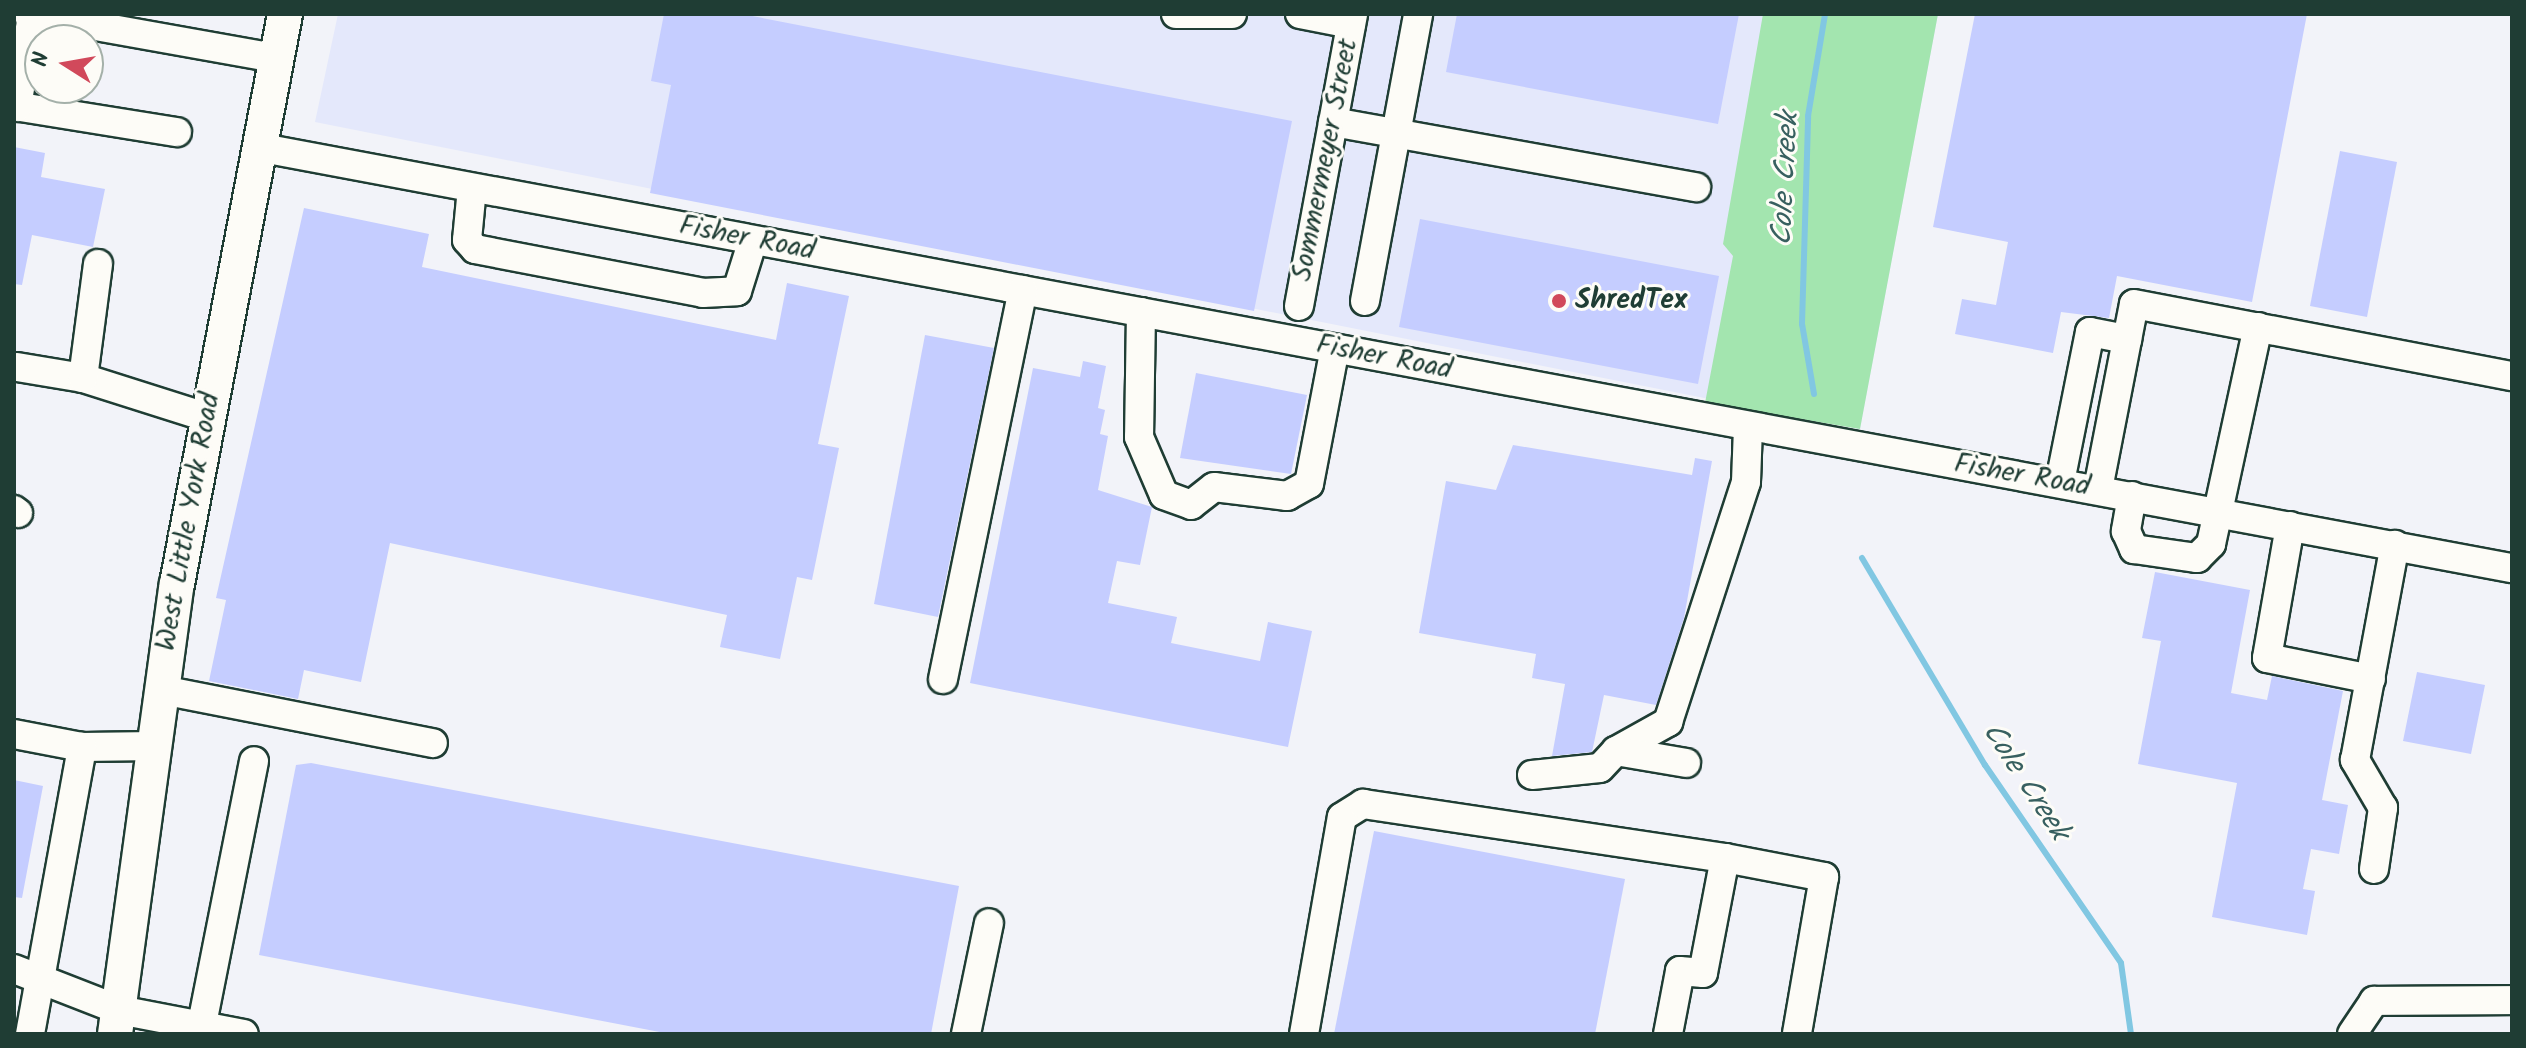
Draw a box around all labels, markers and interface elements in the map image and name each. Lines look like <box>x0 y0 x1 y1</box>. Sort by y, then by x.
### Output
north arrow <box>24 24 104 104</box>
street label: Sommermeyer Street <box>1286 36 1366 284</box>
text: N <box>23 50 60 70</box>
water label: Cole Creek <box>1765 111 1807 247</box>
street label: Fisher Road <box>676 209 818 269</box>
place label: ShredTex <box>1575 284 1687 318</box>
marker: ShredTex <box>1550 292 1568 310</box>
street label: Fisher Road <box>1313 328 1455 388</box>
street label: West Little York Road <box>150 390 228 654</box>
street label: Fisher Road <box>1951 448 2093 504</box>
water label: Cole Creek <box>1974 716 2076 848</box>

